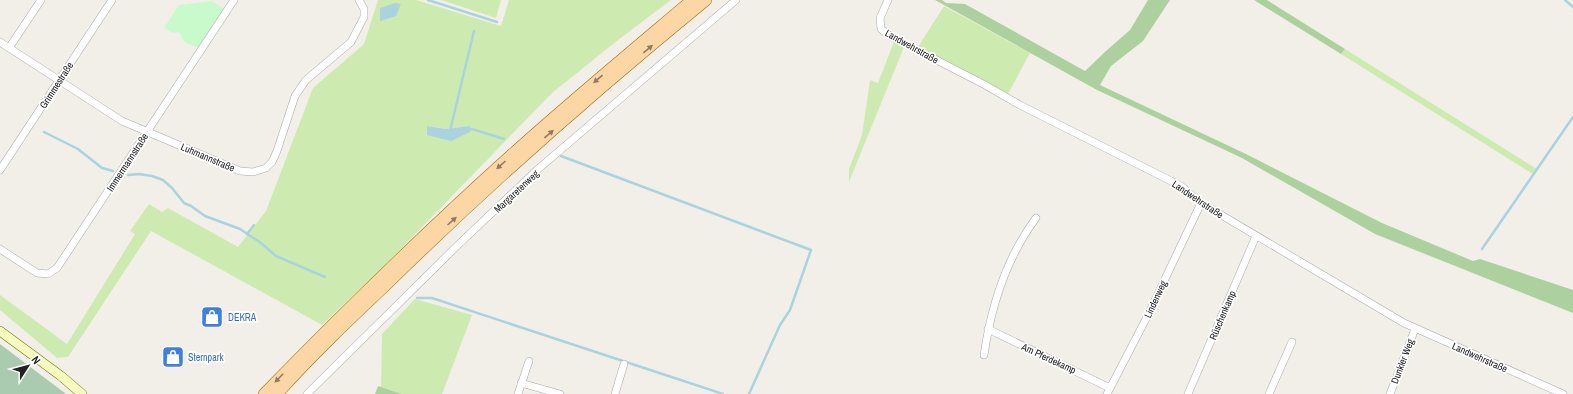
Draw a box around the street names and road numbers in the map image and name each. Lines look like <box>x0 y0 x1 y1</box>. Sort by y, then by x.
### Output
street label: Landwehrstraße <box>883 26 941 67</box>
street label: Grimmestraße <box>37 59 76 111</box>
street label: Immermannstraße <box>104 130 151 194</box>
street label: Luhmannstraße <box>179 140 237 175</box>
street label: Margaretenweg <box>491 167 542 216</box>
street label: Landwehrstraße <box>1170 177 1226 222</box>
street label: Lindenweg <box>1141 278 1170 320</box>
street label: Rüschenkamp <box>1206 288 1239 342</box>
street label: Dunkler Weg <box>1388 336 1417 386</box>
street label: Landwehrstraße <box>1450 339 1510 376</box>
street label: Am Pferdekamp <box>1018 340 1079 377</box>

